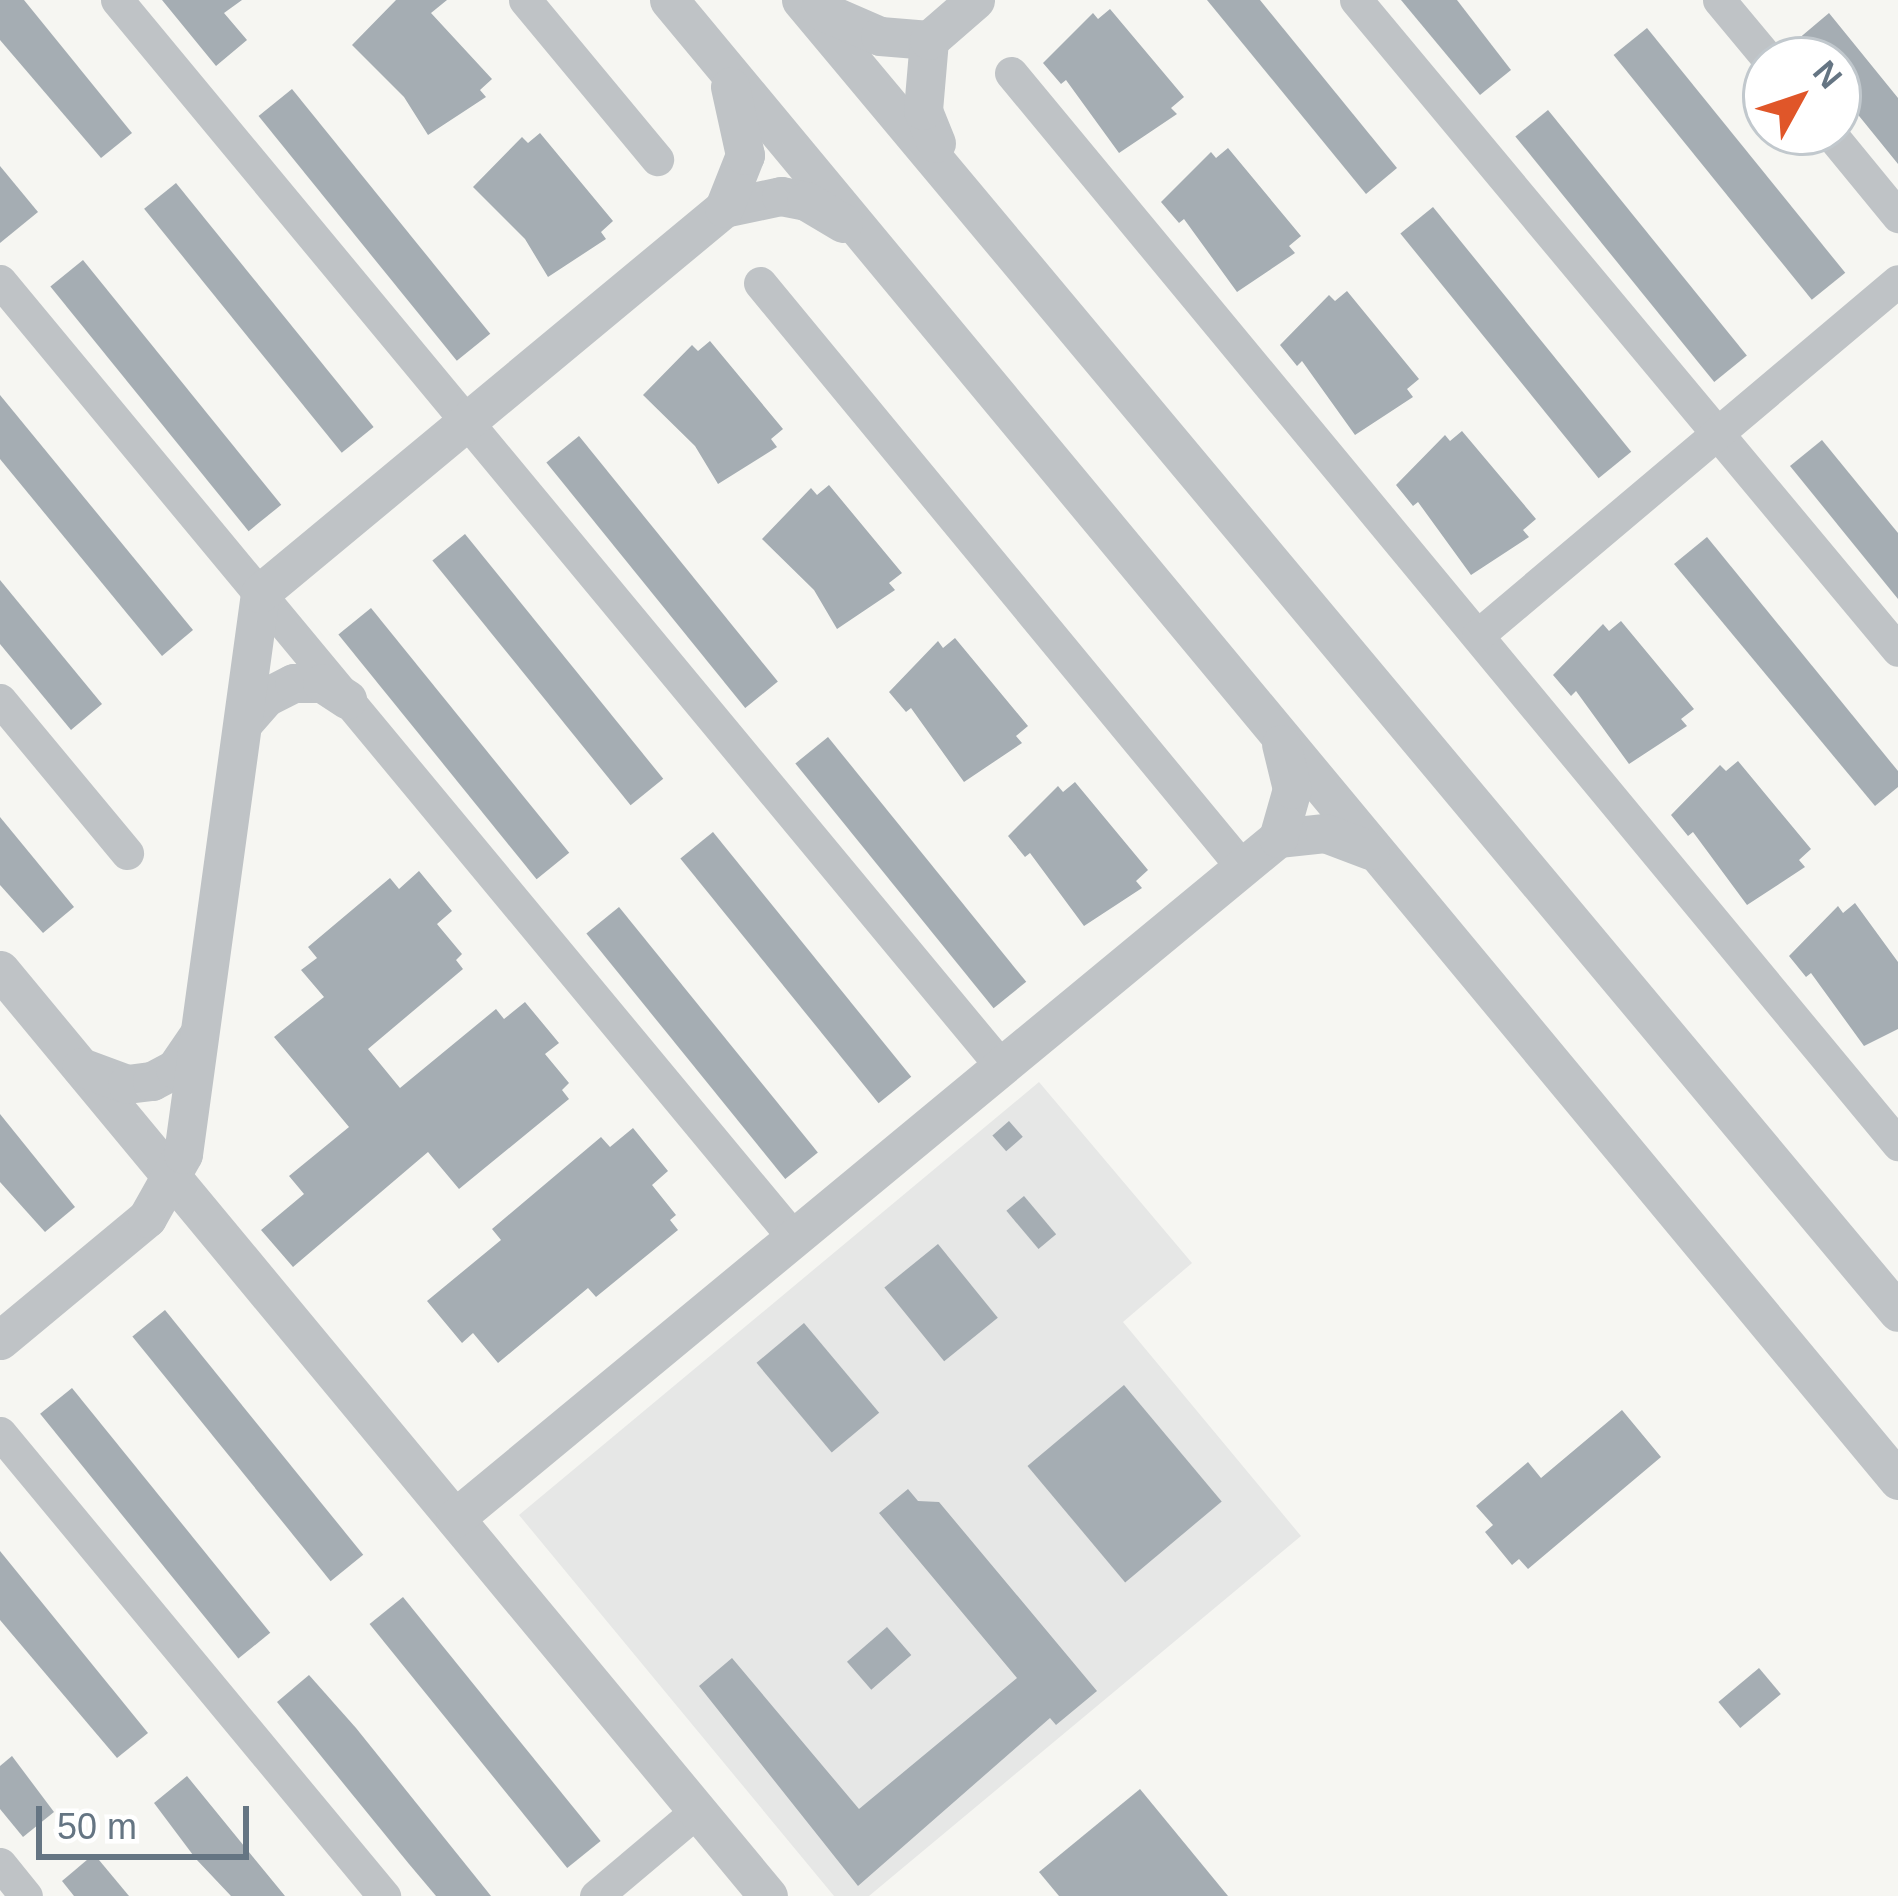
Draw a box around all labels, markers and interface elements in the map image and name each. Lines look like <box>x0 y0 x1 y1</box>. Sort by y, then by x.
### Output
north arrow <box>1742 36 1862 156</box>
text: N <box>1806 53 1849 95</box>
scale bar <box>42 1782 255 1856</box>
text: 50 m <box>57 1806 137 1847</box>

